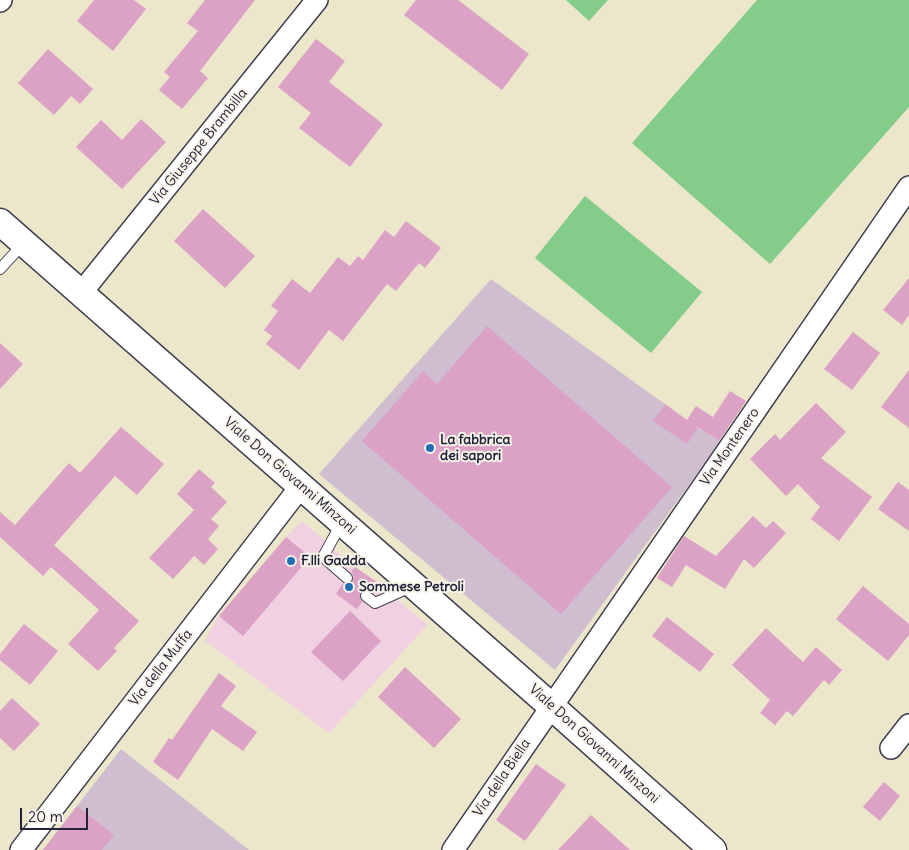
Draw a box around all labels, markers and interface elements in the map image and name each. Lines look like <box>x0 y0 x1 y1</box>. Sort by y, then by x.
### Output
street label: Via Giuseppe Brambilla <box>147 85 251 209</box>
street label: Via Montenero <box>697 405 763 489</box>
street label: Viale Don Giovanni Minzoni <box>220 414 360 538</box>
place label: La fabbrica dei sapori <box>440 432 511 464</box>
marker: La fabbrica dei sapori <box>424 442 436 454</box>
place label: F.lli Gadda <box>301 553 366 569</box>
marker: F.lli Gadda <box>285 555 297 567</box>
place label: Sommese Petroli <box>359 579 464 595</box>
marker: Sommese Petroli <box>343 581 355 593</box>
street label: Via della Muffa <box>126 626 196 710</box>
street label: Viale Don Giovanni Minzoni <box>525 681 663 807</box>
street label: Via della Biella <box>470 736 534 820</box>
scale bar <box>22 798 90 830</box>
text: 20 m <box>28 807 63 826</box>

